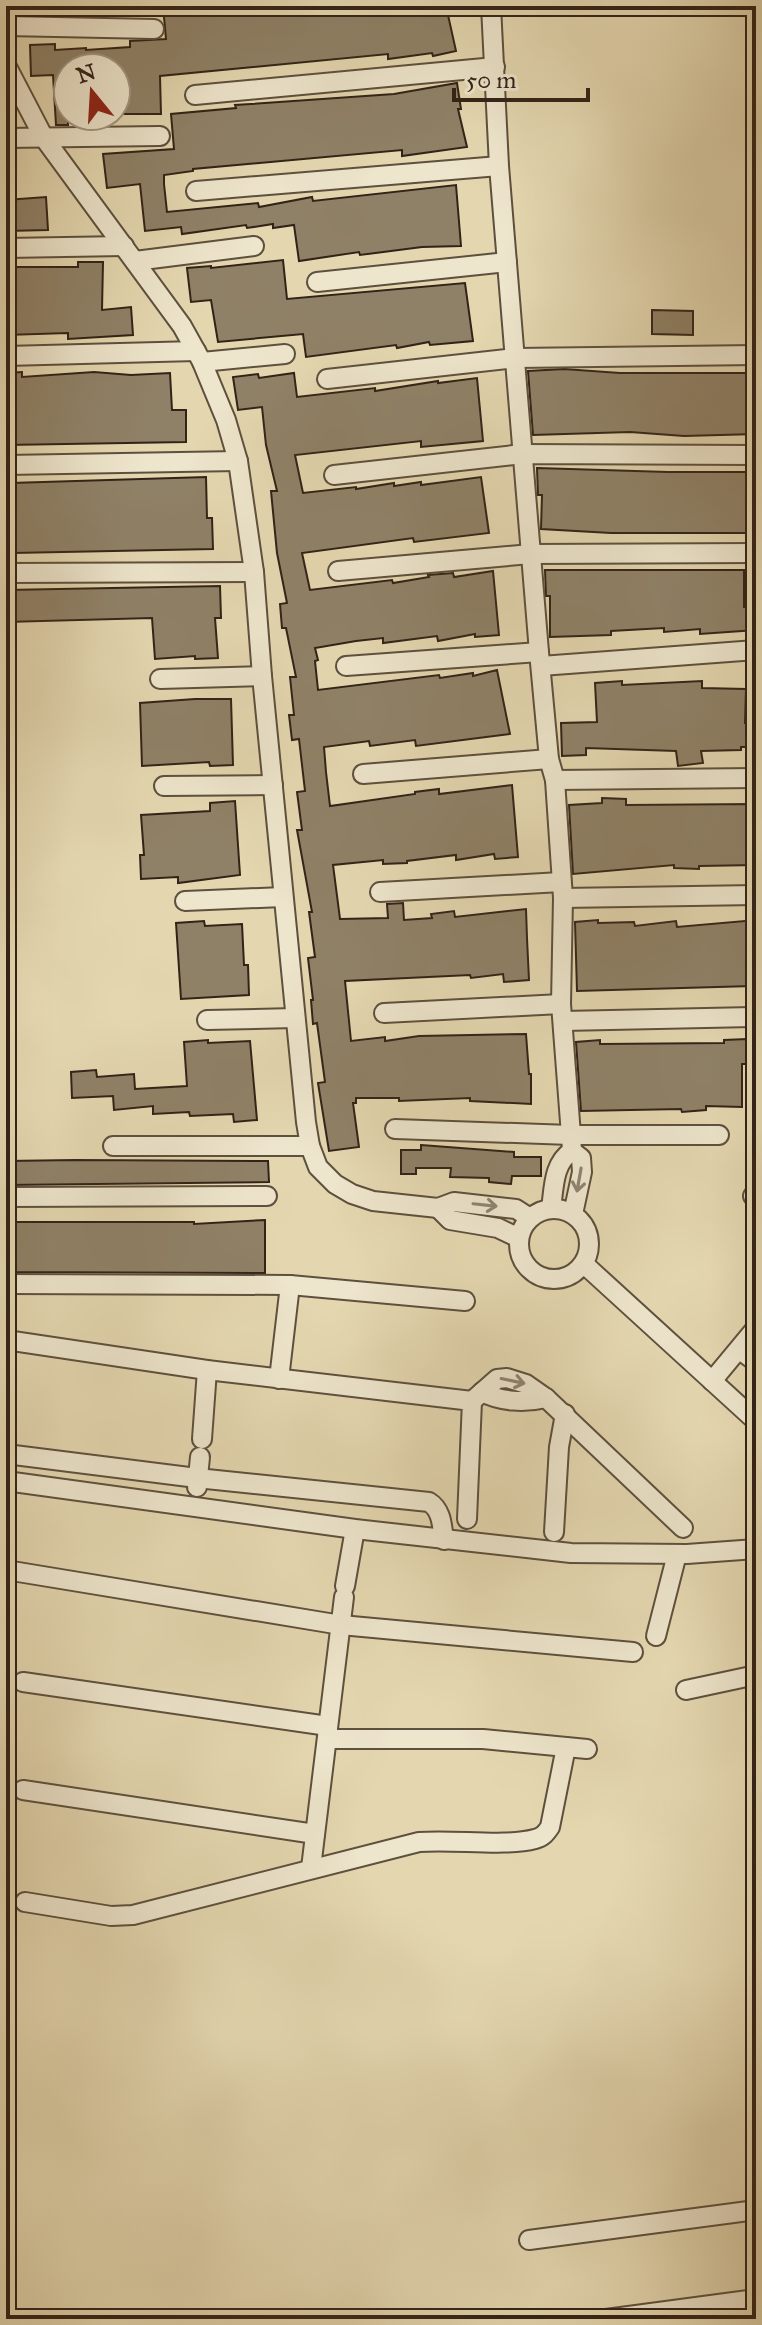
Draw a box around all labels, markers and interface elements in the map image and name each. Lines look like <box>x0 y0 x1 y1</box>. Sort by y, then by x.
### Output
north arrow <box>52 52 132 132</box>
scale bar <box>454 52 588 102</box>
text: N <box>73 58 99 89</box>
text: 50 m <box>466 65 516 95</box>
one-way arrow <box>571 1167 586 1192</box>
one-way arrow <box>471 1198 498 1213</box>
one-way arrow <box>500 1374 526 1389</box>

